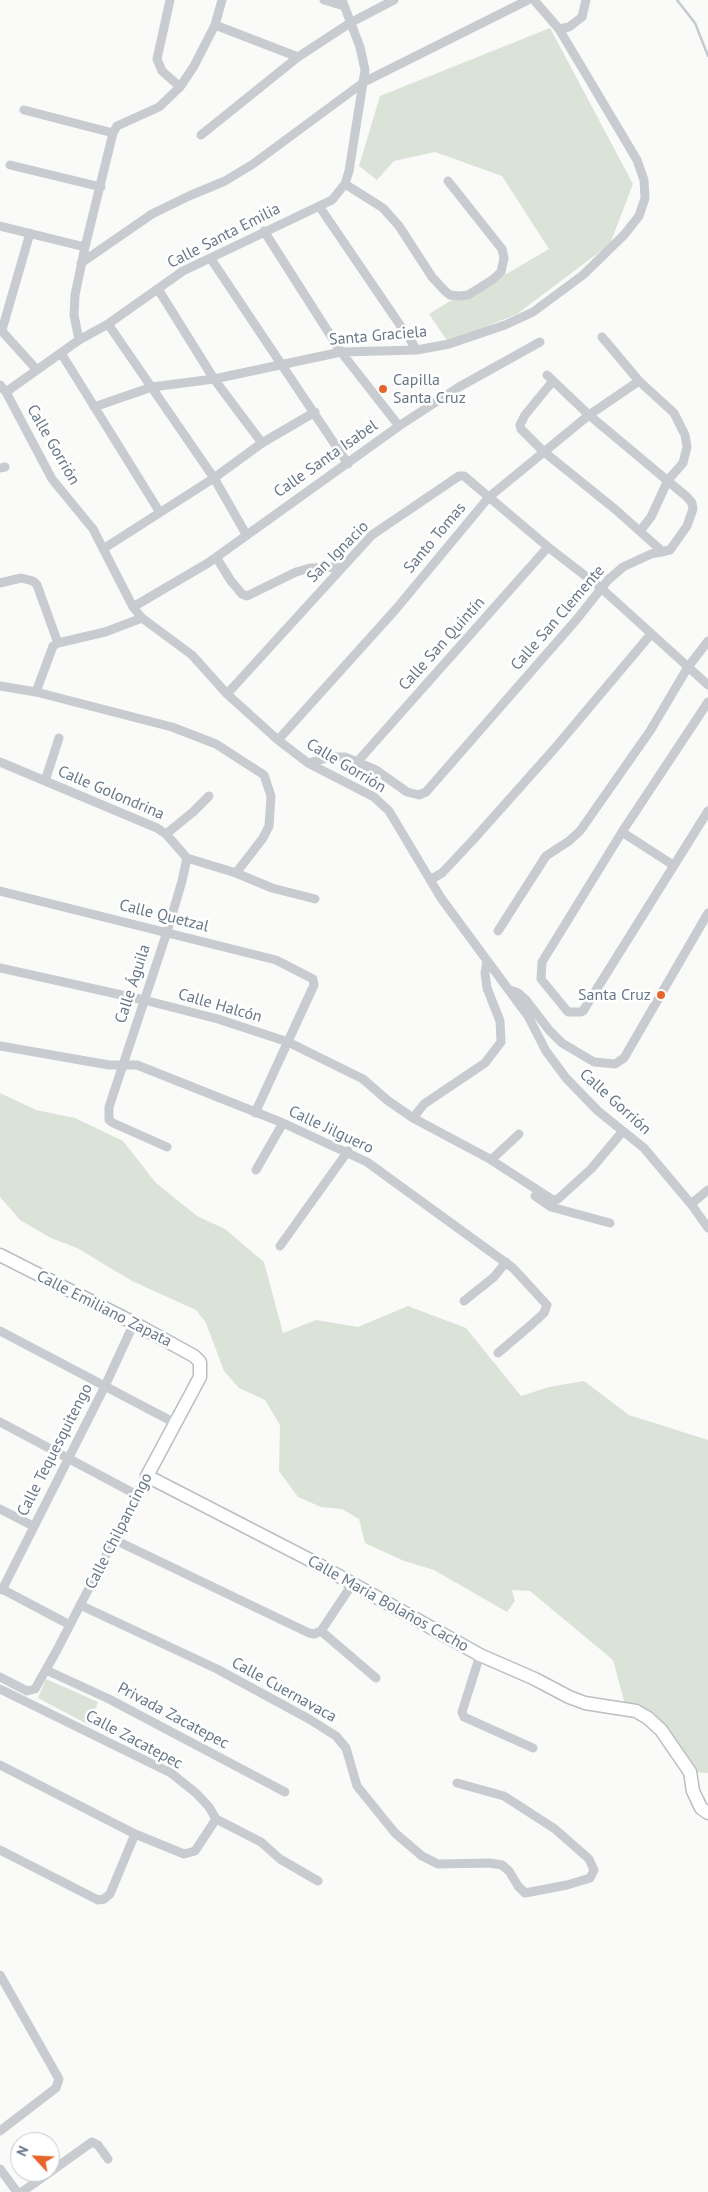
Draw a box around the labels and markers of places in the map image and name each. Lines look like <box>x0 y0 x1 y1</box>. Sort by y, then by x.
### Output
place label: Capilla Santa Cruz <box>393 370 466 408</box>
marker: Capilla Santa Cruz <box>377 383 389 395</box>
place label: Santa Cruz <box>578 985 651 1005</box>
marker: Santa Cruz <box>655 989 667 1001</box>

